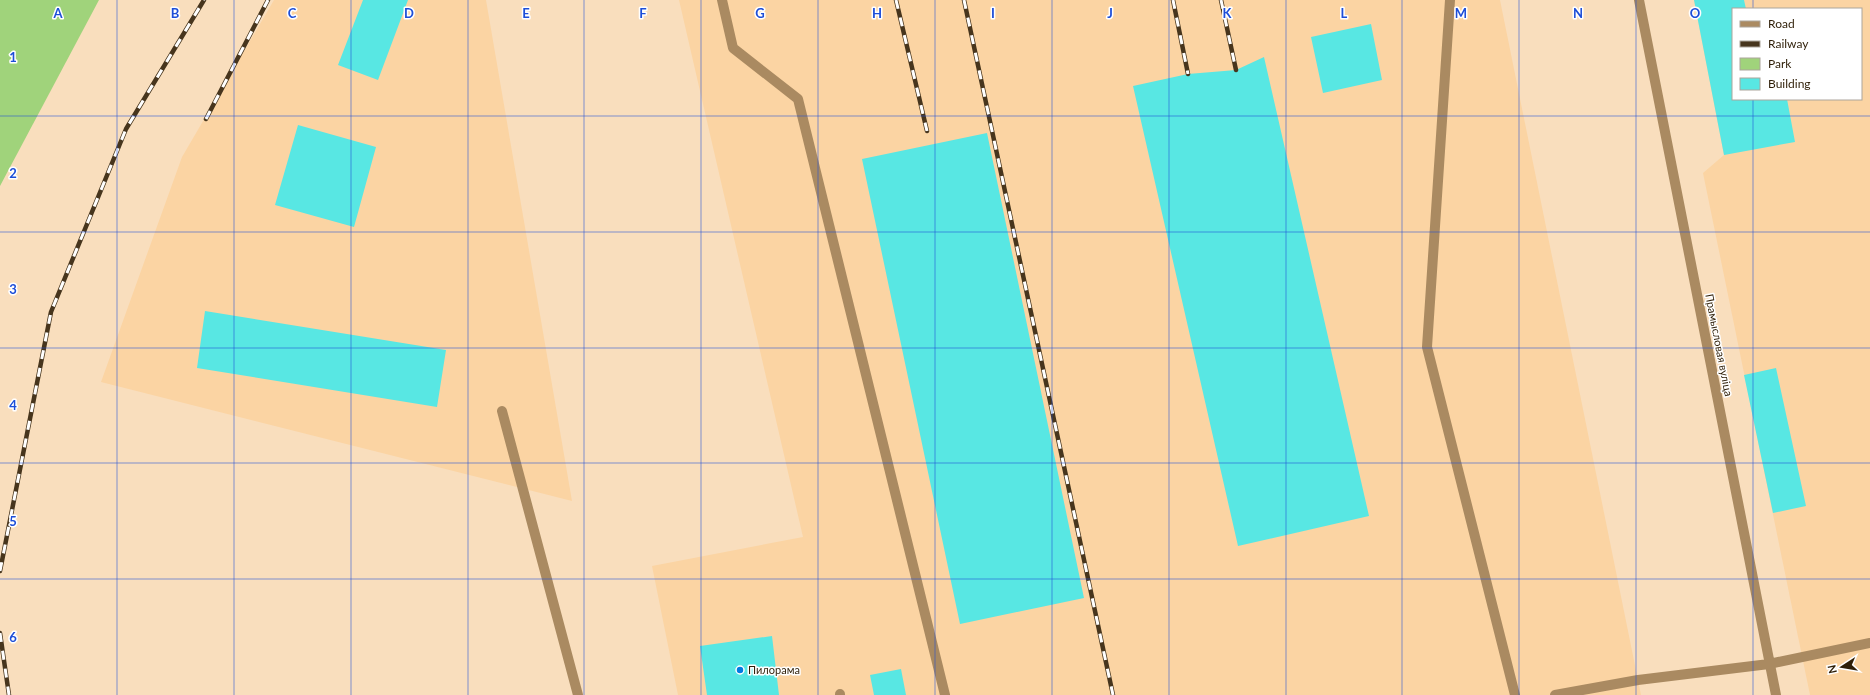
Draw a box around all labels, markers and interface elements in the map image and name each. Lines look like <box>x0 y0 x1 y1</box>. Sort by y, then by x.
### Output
text: A <box>52 5 63 21</box>
text: B <box>171 5 180 21</box>
text: C <box>288 5 297 21</box>
text: D <box>404 5 414 21</box>
text: E <box>522 5 530 21</box>
text: F <box>639 5 647 21</box>
text: G <box>755 5 765 21</box>
text: H <box>872 5 882 21</box>
text: I <box>991 5 995 21</box>
text: J <box>1107 5 1113 21</box>
text: K <box>1223 5 1233 21</box>
text: L <box>1341 5 1348 21</box>
text: M <box>1455 5 1467 21</box>
text: N <box>1573 5 1583 21</box>
text: O <box>1690 5 1701 21</box>
legend <box>1732 8 1862 100</box>
text: Road <box>1768 16 1795 31</box>
text: Railway <box>1768 36 1809 51</box>
text: 1 <box>9 49 17 65</box>
text: Park <box>1768 56 1792 71</box>
text: Building <box>1768 76 1811 91</box>
text: 2 <box>9 165 17 181</box>
text: 3 <box>9 281 17 297</box>
street label: Прамысловая вуліца <box>1703 293 1736 397</box>
text: 4 <box>9 397 17 413</box>
text: 5 <box>9 513 17 529</box>
text: 6 <box>9 629 17 645</box>
north arrow <box>1822 647 1862 687</box>
place label: Пилорама <box>748 663 800 676</box>
text: N <box>1824 664 1839 675</box>
marker: Пилорама <box>735 665 745 675</box>

